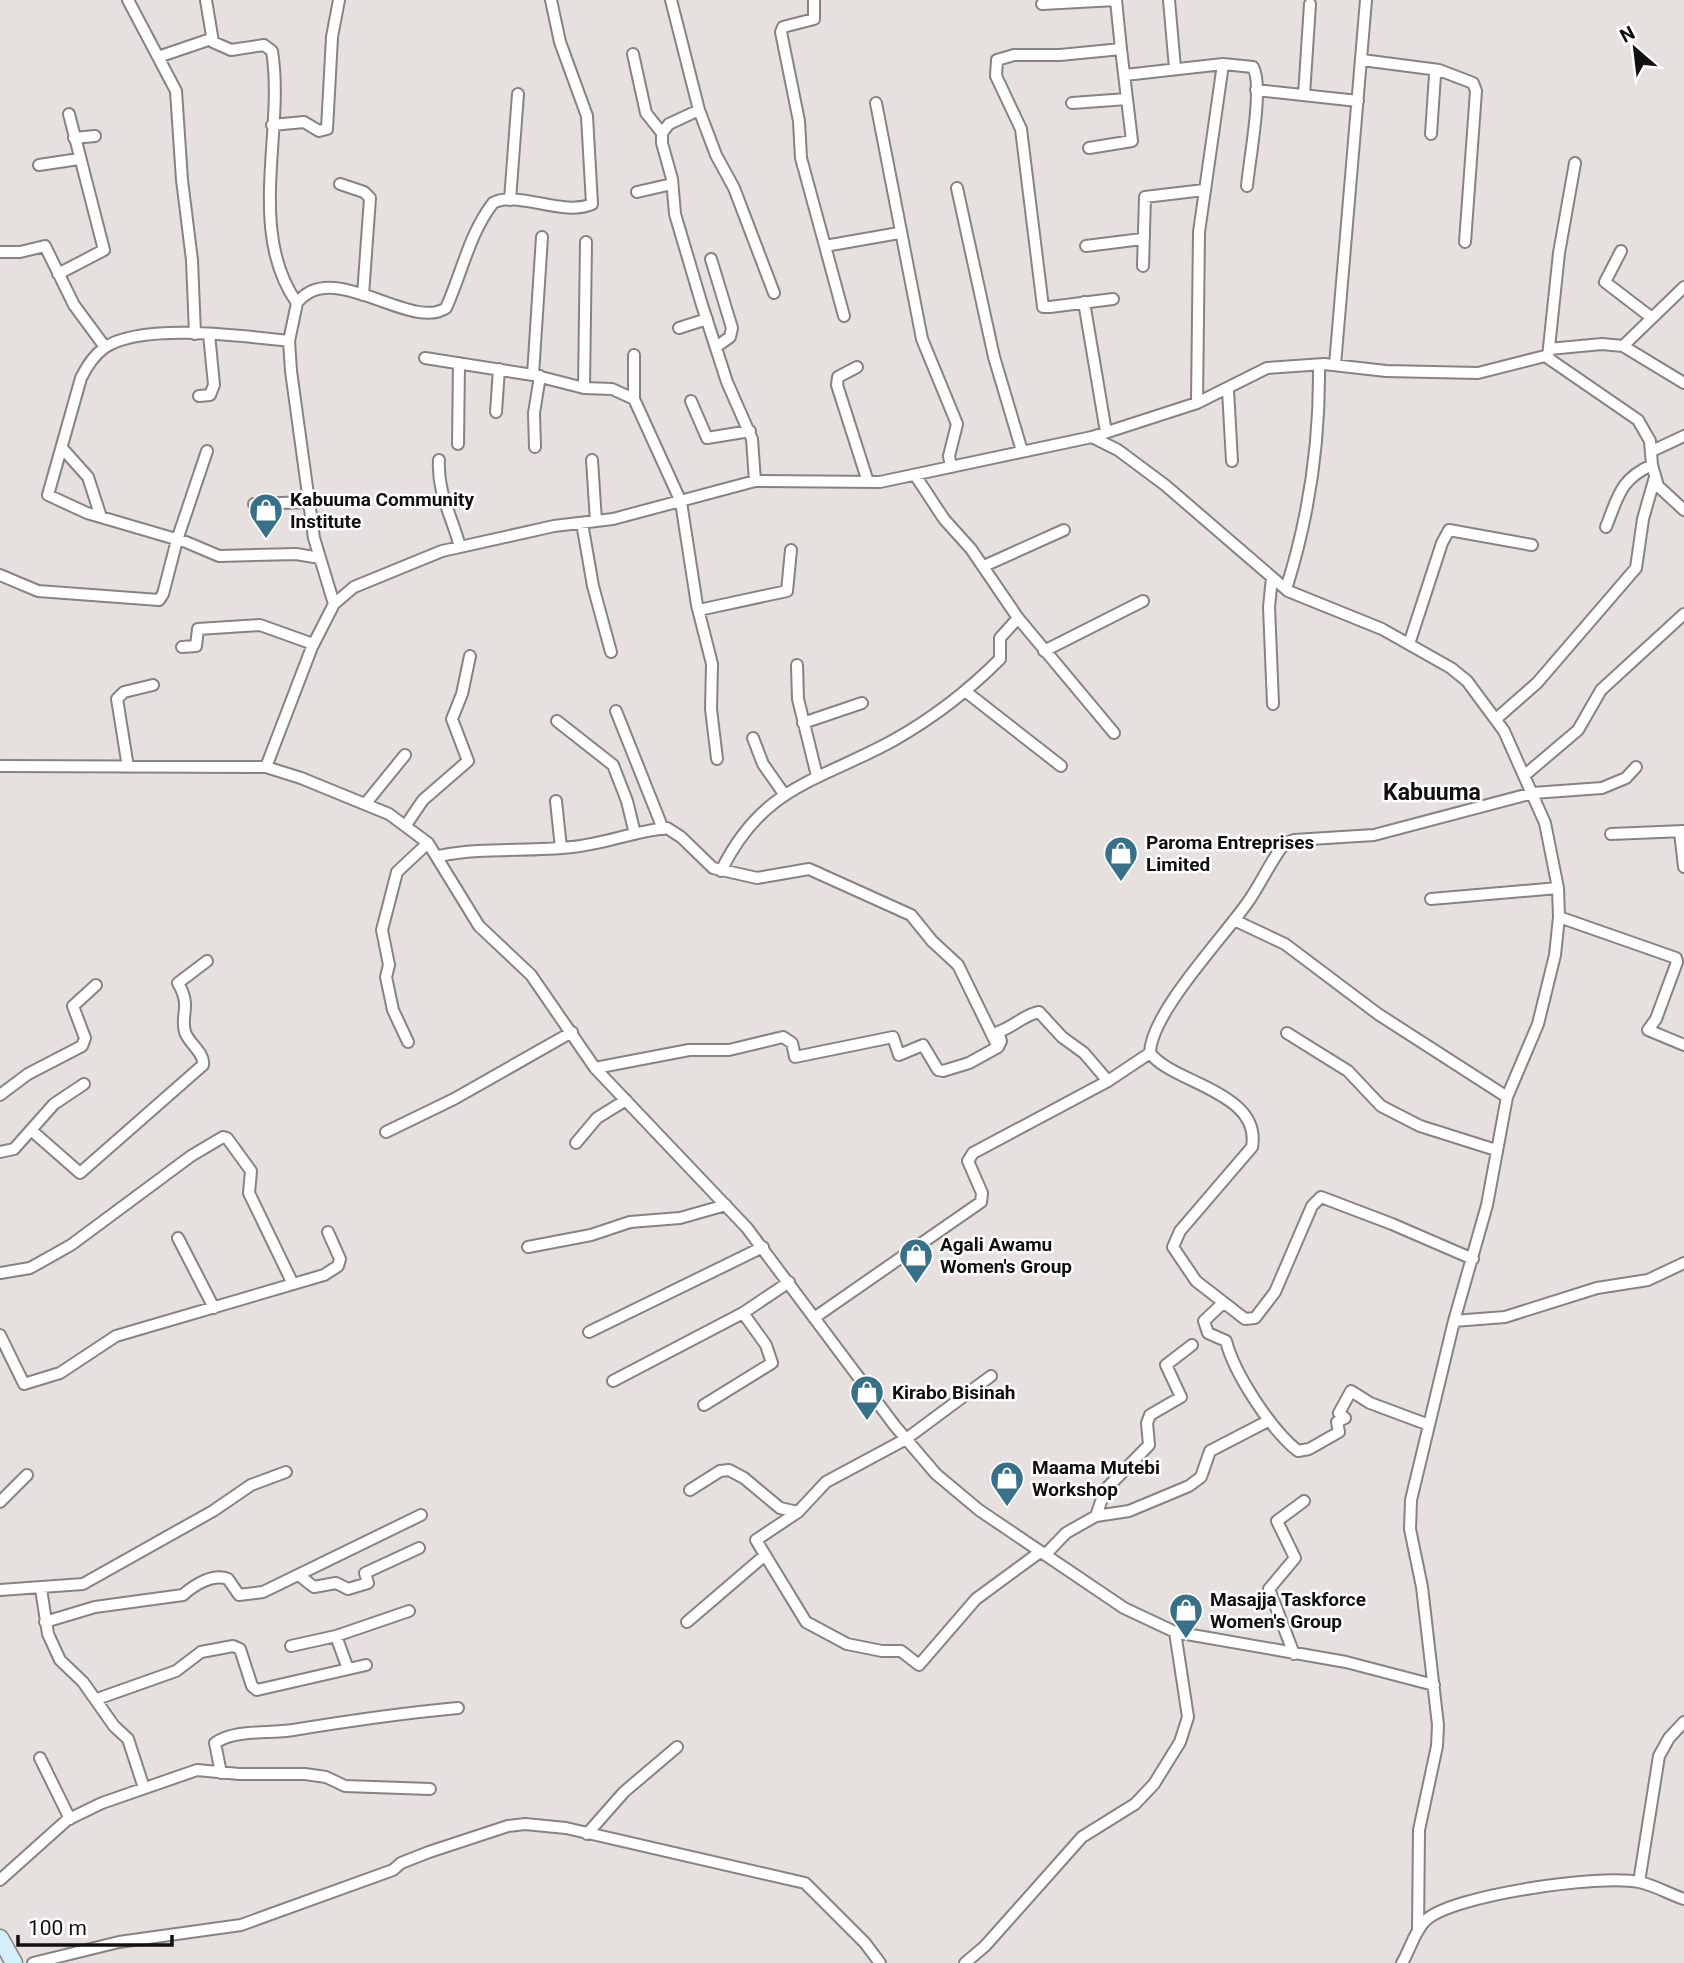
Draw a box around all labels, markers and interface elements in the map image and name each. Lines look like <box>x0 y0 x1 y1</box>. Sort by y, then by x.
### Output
north arrow <box>1600 14 1670 84</box>
text: N <box>1616 21 1639 48</box>
place label: Kabuuma Community Institute <box>290 488 474 533</box>
shop icon: Kabuuma Community Institute <box>247 491 285 540</box>
district label: Kabuuma <box>1383 779 1481 806</box>
place label: Paroma Entreprises Limited <box>1146 831 1315 876</box>
shop icon: Paroma Entreprises Limited <box>1102 834 1140 883</box>
place label: Agali Awamu Women's Group <box>940 1233 1072 1278</box>
shop icon: Agali Awamu Women's Group <box>897 1236 935 1285</box>
shop icon: Kirabo Bisinah <box>848 1373 886 1422</box>
place label: Kirabo Bisinah <box>892 1381 1015 1404</box>
place label: Maama Mutebi Workshop <box>1032 1456 1160 1501</box>
shop icon: Maama Mutebi Workshop <box>988 1459 1026 1508</box>
place label: Masajja Taskforce Women's Group <box>1210 1588 1366 1633</box>
shop icon: Masajja Taskforce Women's Group <box>1167 1591 1205 1640</box>
scale bar <box>18 1904 172 1948</box>
text: 100 m <box>28 1916 87 1940</box>

